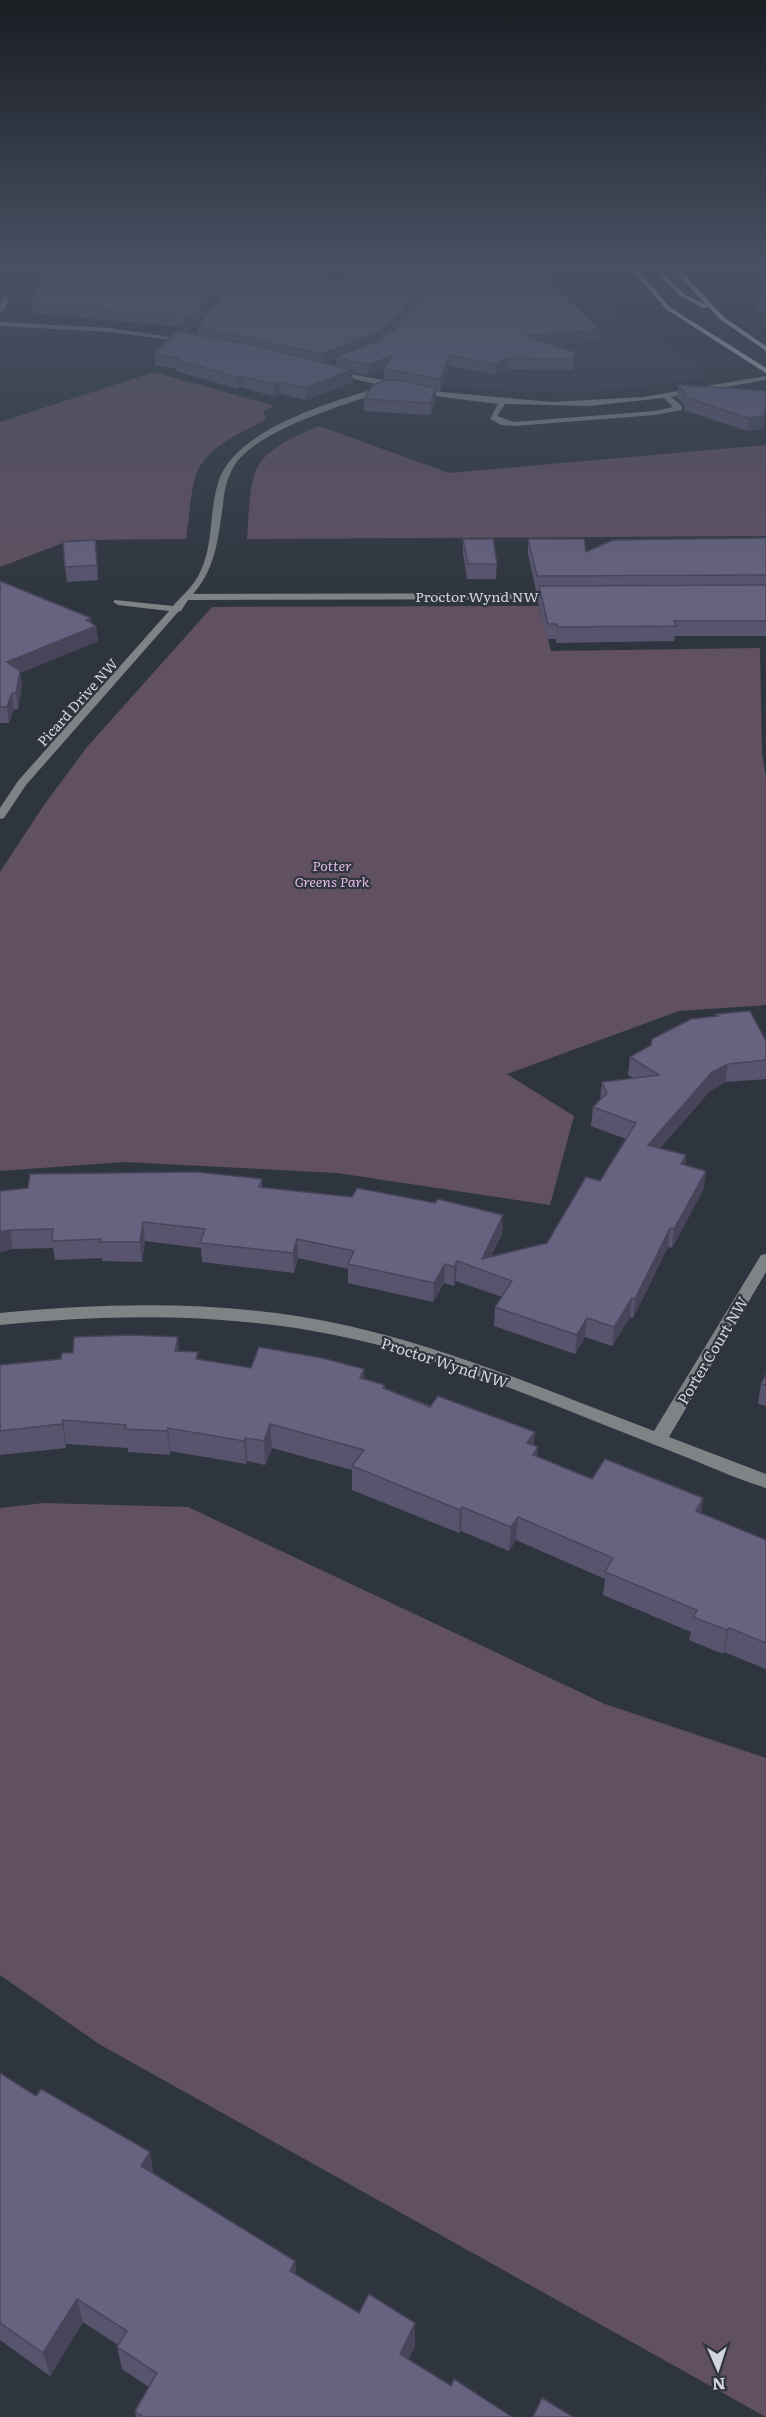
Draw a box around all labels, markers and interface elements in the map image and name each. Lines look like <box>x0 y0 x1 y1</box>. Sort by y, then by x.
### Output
street label: Proctor Wynd NW <box>415 586 539 606</box>
street label: Picard Drive NW <box>32 654 122 750</box>
park label: Potter Greens Park <box>295 855 370 891</box>
street label: Porter Court NW <box>671 1291 754 1408</box>
street label: Proctor Wynd NW <box>379 1331 512 1394</box>
north arrow <box>688 2339 748 2399</box>
text: N <box>711 2373 726 2397</box>

